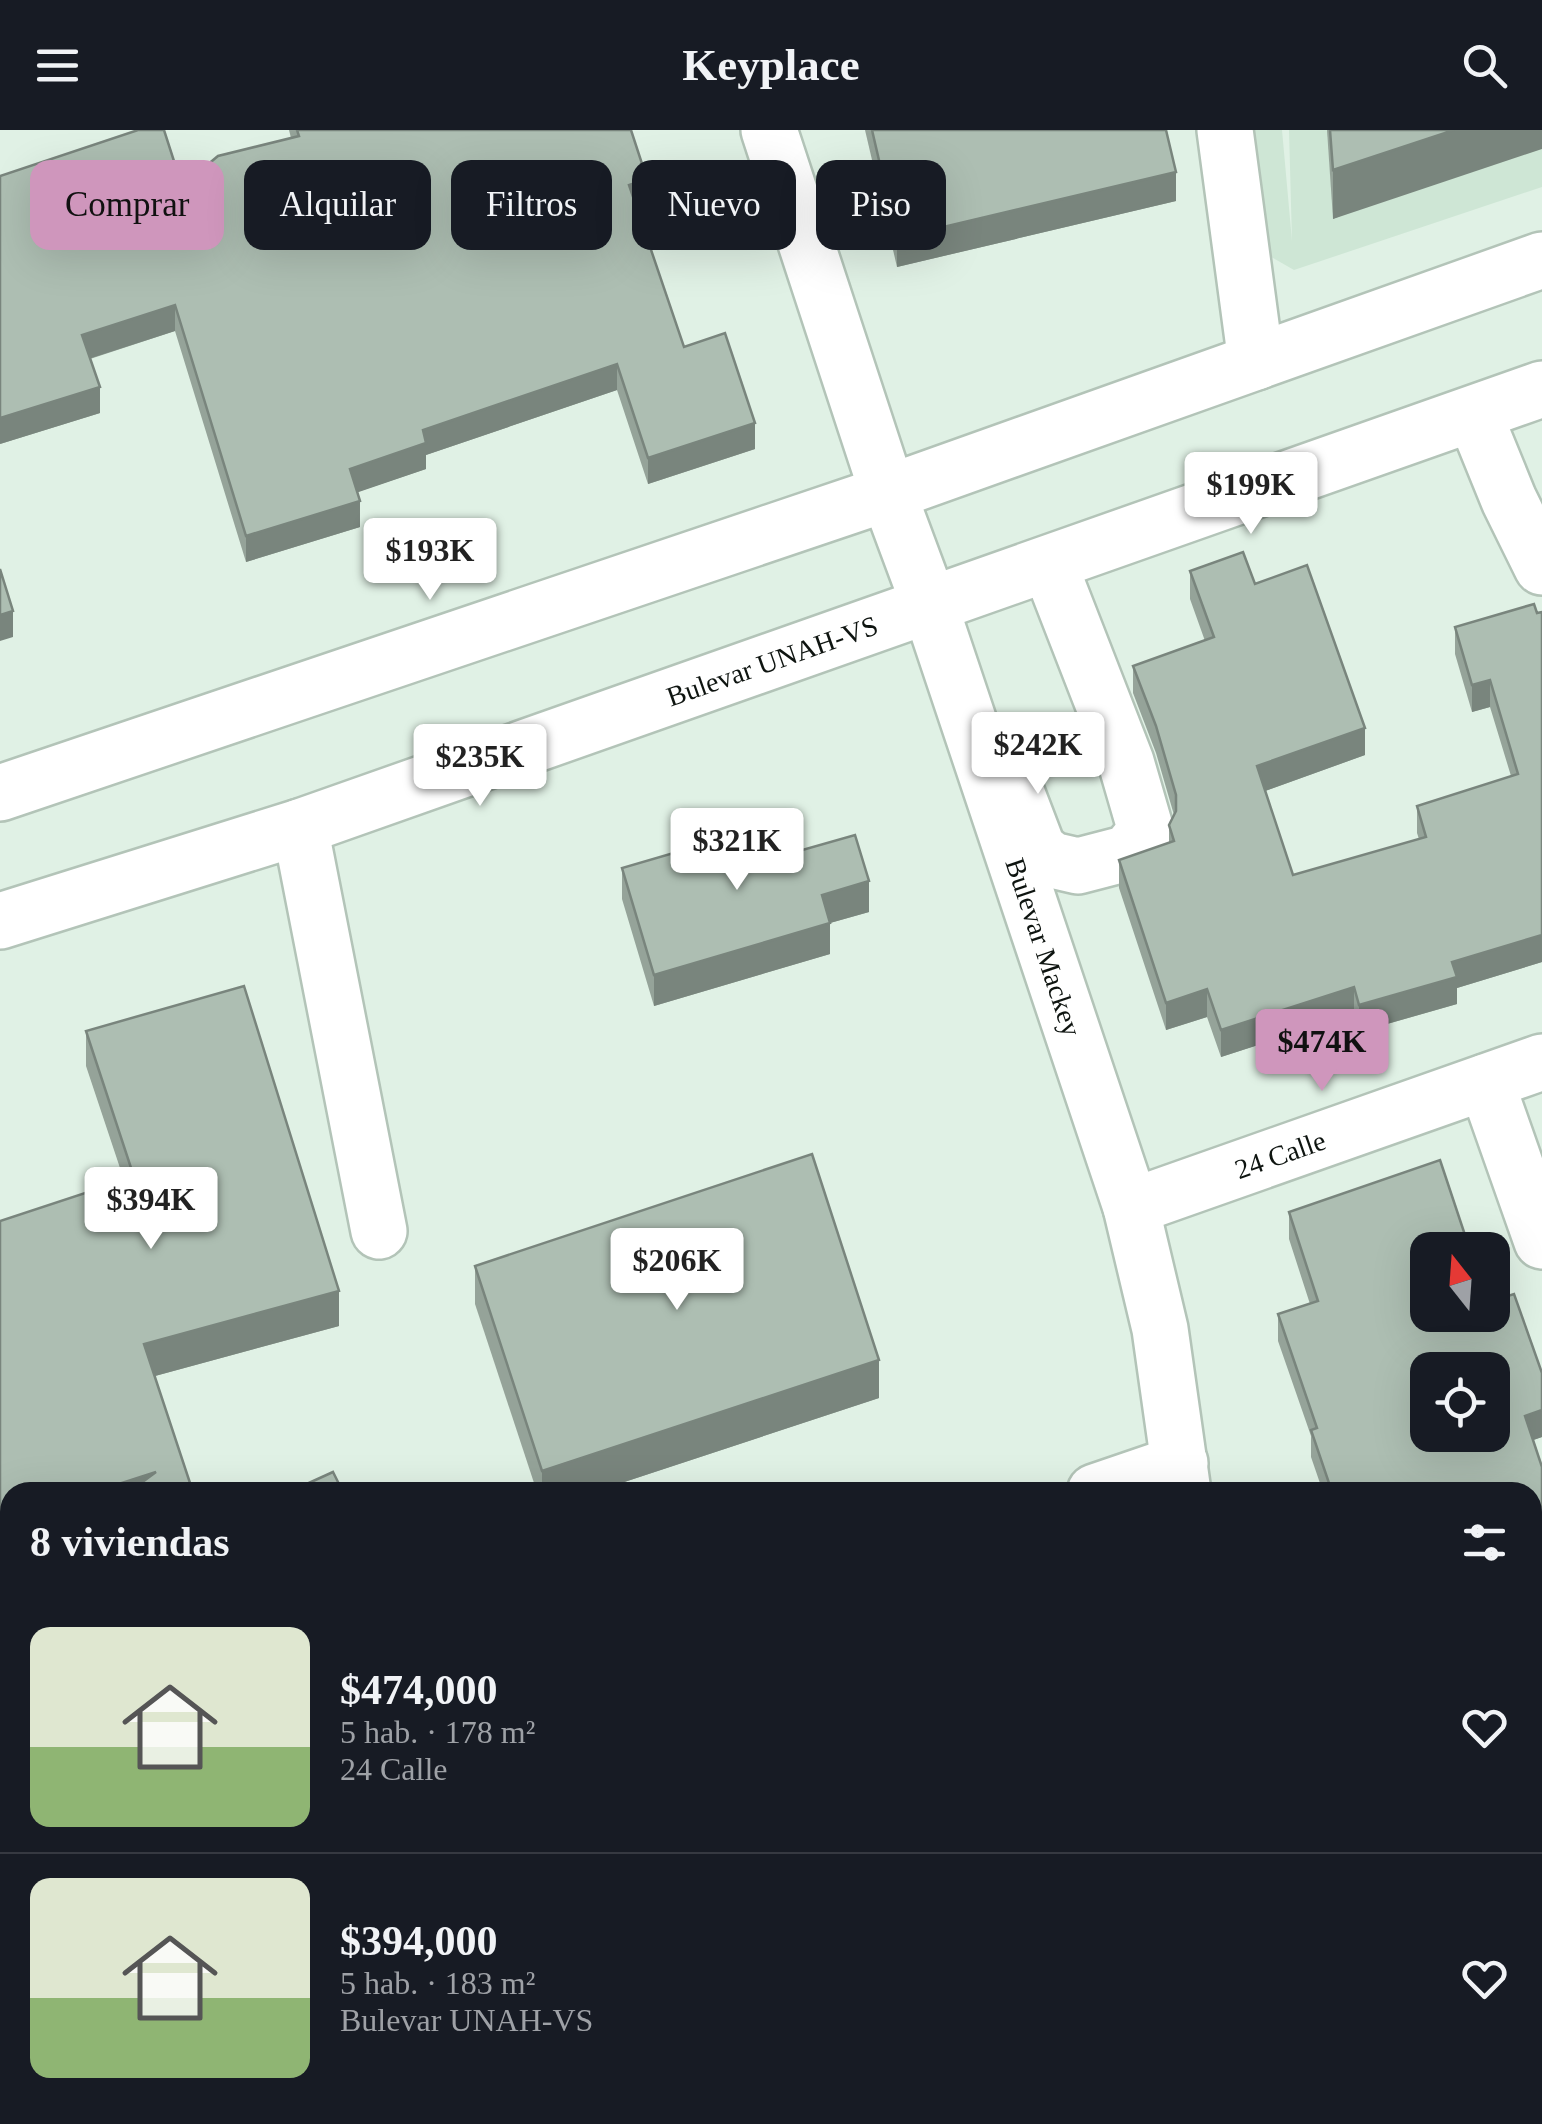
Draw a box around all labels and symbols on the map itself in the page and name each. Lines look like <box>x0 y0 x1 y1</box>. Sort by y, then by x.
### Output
pin: $199K <box>1181 452 1321 537</box>
pin: $193K <box>360 518 500 603</box>
street label: Bulevar UNAH-VS <box>663 609 882 712</box>
pin: $242K <box>968 712 1108 797</box>
pin: $235K <box>410 724 550 809</box>
pin: $321K <box>667 808 807 893</box>
street label: Bulevar Mackey <box>999 854 1088 1040</box>
pin: $474K <box>1252 1009 1392 1094</box>
street label: 24 Calle <box>1231 1125 1330 1185</box>
pin: $394K <box>81 1167 221 1252</box>
pin: $206K <box>607 1228 747 1313</box>
north arrow <box>1410 1232 1510 1332</box>

